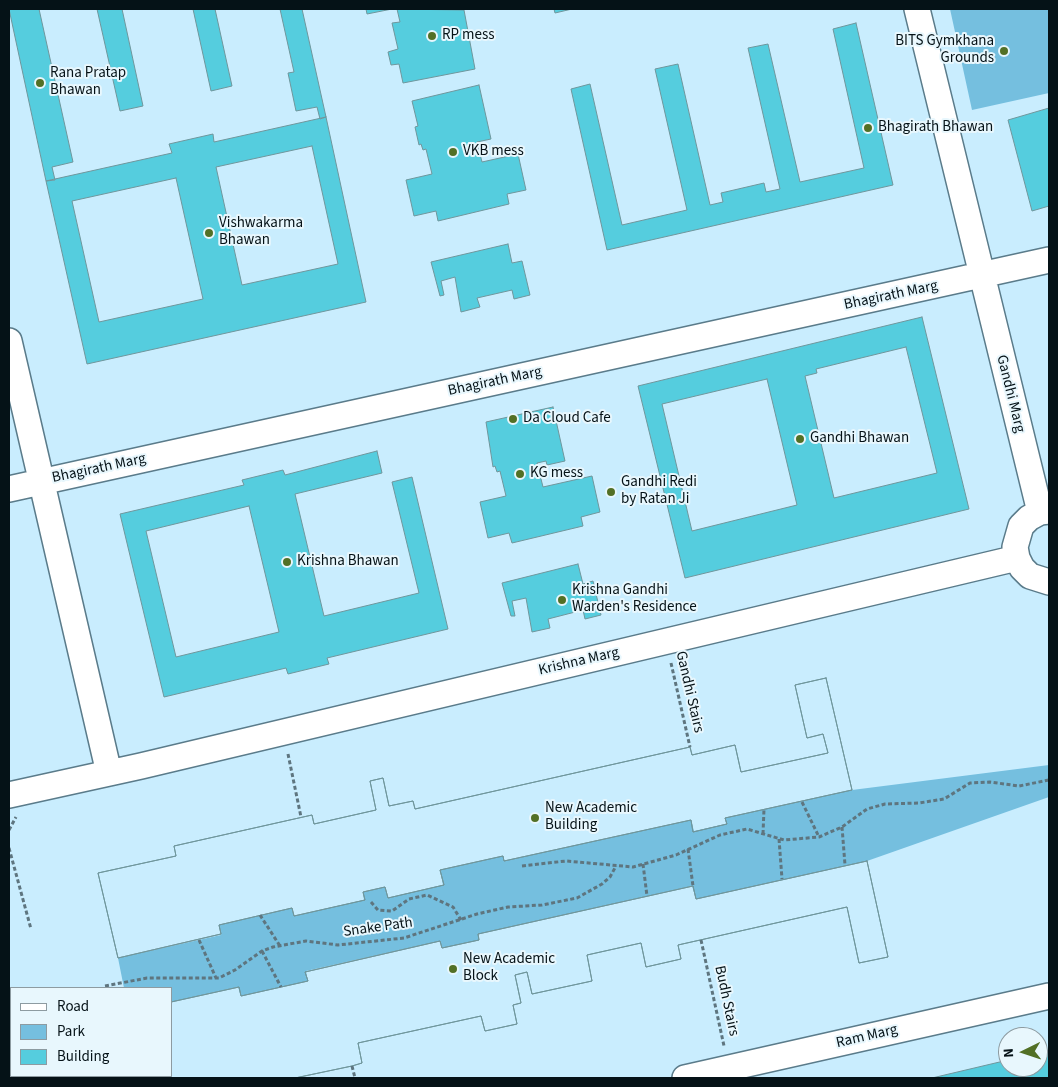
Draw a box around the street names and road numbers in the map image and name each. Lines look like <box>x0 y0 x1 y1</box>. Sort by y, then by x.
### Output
street label: Bhagirath Marg <box>843 277 939 315</box>
street label: Gandhi Marg <box>992 353 1028 435</box>
street label: Bhagirath Marg <box>447 363 543 401</box>
street label: Bhagirath Marg <box>51 450 147 488</box>
street label: Krishna Marg <box>537 644 621 680</box>
street label: Gandhi Stairs <box>671 649 707 735</box>
street label: Snake Path <box>342 914 414 942</box>
street label: Budh Stairs <box>710 964 742 1038</box>
street label: Ram Marg <box>834 1021 900 1053</box>

